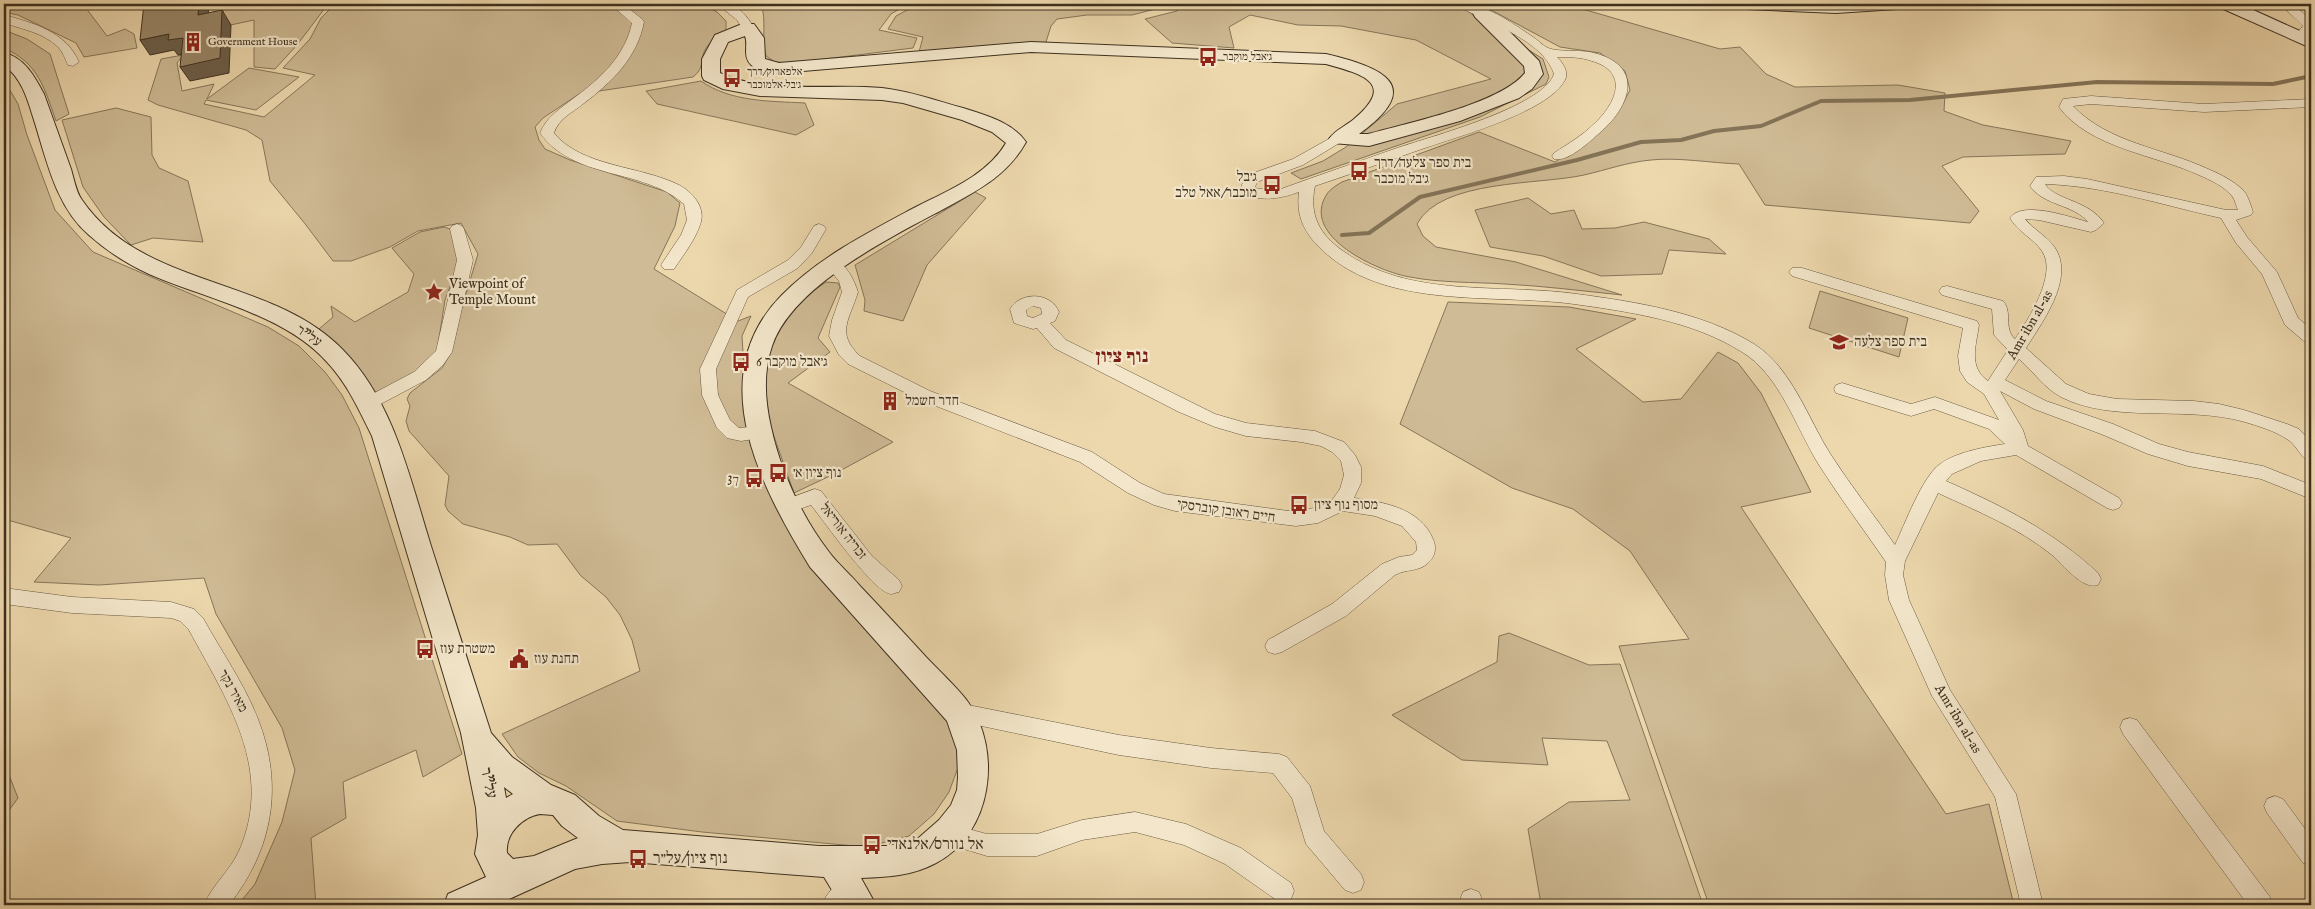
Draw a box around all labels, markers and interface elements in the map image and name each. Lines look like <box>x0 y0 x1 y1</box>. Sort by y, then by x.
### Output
building icon: Government House <box>182 31 204 53</box>
place label: Government House <box>208 35 298 49</box>
bus stop icon: ג׳אבל מוקבר <box>1197 46 1219 68</box>
place label: ג׳אבל מוקבר <box>1223 50 1273 64</box>
place label: אלפארוק/דרך ג׳בל אלמוכבר <box>747 65 803 92</box>
bus stop icon: אלפארוק/דרך ג׳בל אלמוכבר <box>721 67 743 89</box>
place label: בית ספר צלעה/דרך ג׳בל מוכבר <box>1374 154 1472 188</box>
bus stop icon: בית ספר צלעה/דרך ג׳בל מוכבר <box>1348 160 1370 182</box>
place label: ג׳בל מוכבר/אאל טלב <box>1175 168 1257 202</box>
bus stop icon: ג׳בל מוכבר/אאל טלב <box>1261 174 1283 196</box>
place label: Viewpoint of Temple Mount <box>448 275 536 309</box>
place icon: Viewpoint of Temple Mount <box>423 281 445 303</box>
street label: Amr ibn al-as <box>2002 287 2057 364</box>
street label: על"ר <box>293 321 326 351</box>
school or university icon: בית ספר צלעה <box>1828 331 1850 353</box>
place label: בית ספר צלעה <box>1854 333 1927 351</box>
district label: נוף ציון <box>1096 345 1148 369</box>
bus stop icon: ג׳אבל מוקבר 6 <box>730 351 752 373</box>
place label: ג׳אבל מוקבר 6 <box>756 353 828 371</box>
building icon: חדר חשמל <box>879 390 901 412</box>
place label: חדר חשמל <box>905 392 959 410</box>
bus stop icon: נוף ציון א׳ <box>767 462 789 484</box>
place label: נוף ציון א׳ <box>793 464 841 482</box>
bus stop icon: 37 <box>743 467 765 489</box>
place label: 37 <box>727 469 739 487</box>
bus stop icon: מסוף נוף ציון <box>1288 494 1310 516</box>
street label: חיים ראובן קוברסקי <box>1176 495 1276 527</box>
place label: מסוף נוף ציון <box>1314 496 1378 514</box>
street label: זכריה אוריאל <box>815 499 871 563</box>
bus stop icon: משטרת עוז <box>414 638 436 660</box>
place label: משטרת עוז <box>440 640 495 658</box>
public building icon: תחנת עוז <box>508 648 530 670</box>
place label: תחנת עוז <box>534 650 579 668</box>
street label: מאיר נקר <box>214 666 252 716</box>
street label: Amr ibn al-as <box>1930 680 1986 757</box>
street label: על"ר <box>475 766 501 801</box>
bus stop icon: אל נוורס/אלנאדי <box>861 834 883 856</box>
place label: אל נוורס/אלנאדי <box>887 835 984 855</box>
bus stop icon: נוף ציון/על״ר <box>627 848 649 870</box>
place label: נוף ציון/על״ר <box>653 849 728 869</box>

